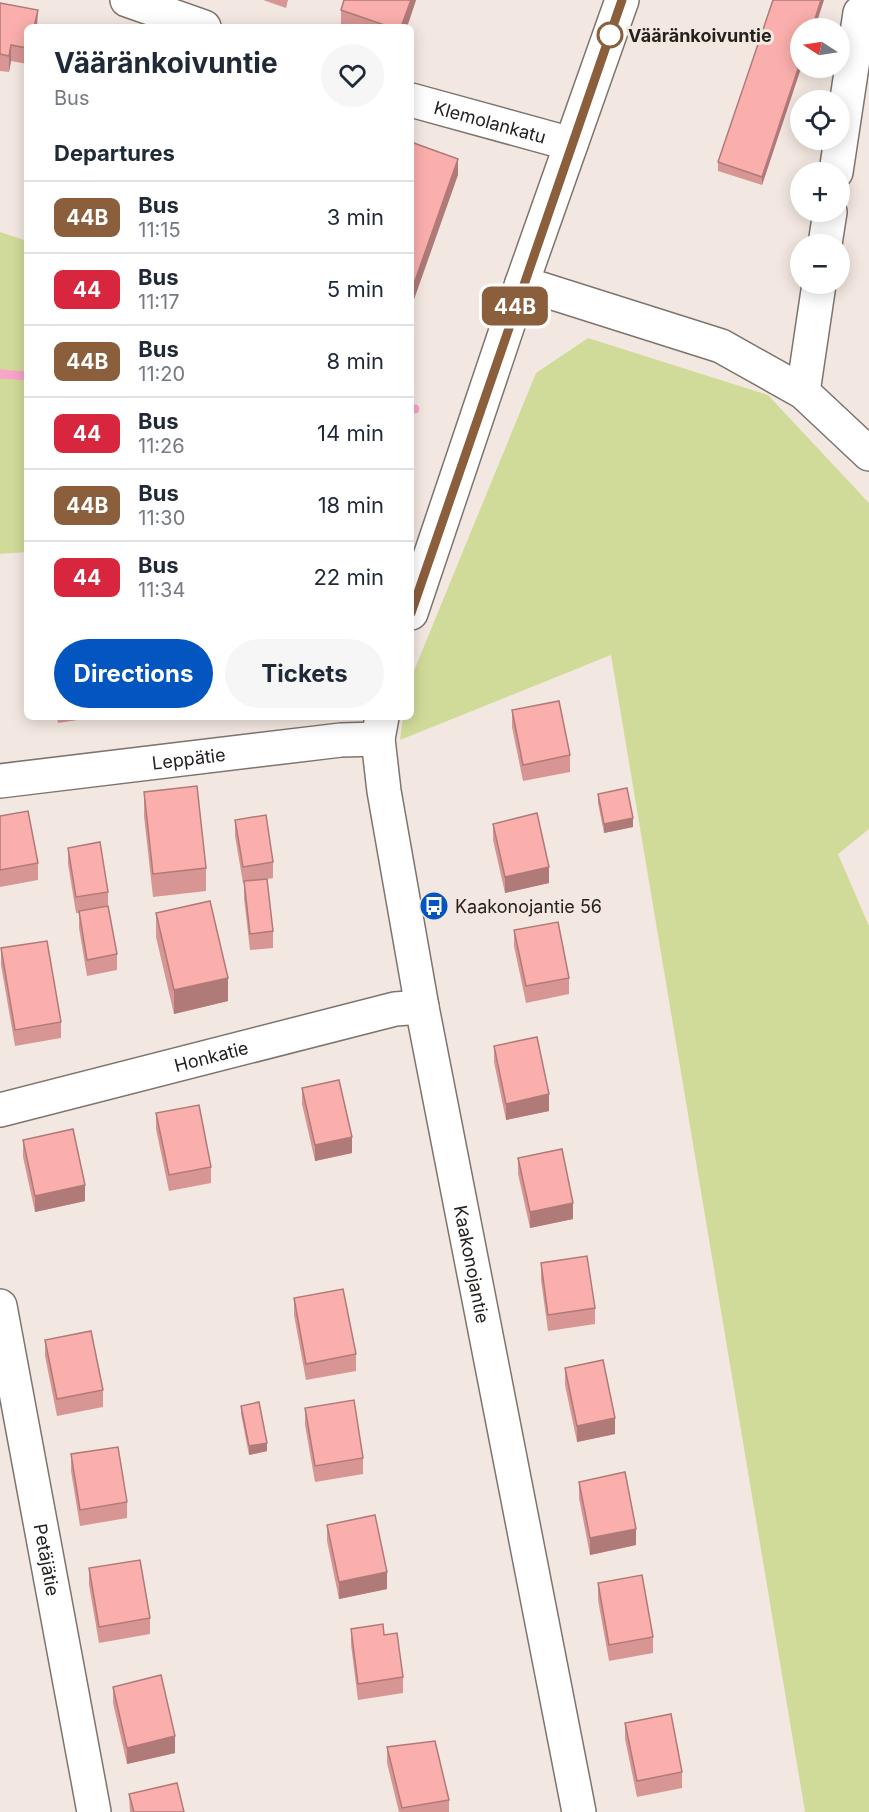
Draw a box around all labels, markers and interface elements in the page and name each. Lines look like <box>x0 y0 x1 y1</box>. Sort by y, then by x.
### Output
north arrow <box>790 18 850 78</box>
map controls <box>790 18 850 294</box>
marker: Vääränkoivuntie <box>597 22 623 48</box>
place label: Vääränkoivuntie <box>628 25 772 46</box>
button: heart <box>321 44 384 107</box>
text: Vääränkoivuntie <box>54 46 278 80</box>
text: Bus <box>54 86 89 110</box>
button: locate <box>790 90 850 150</box>
street label: Klemolankatu <box>432 96 548 147</box>
text: Departures <box>54 140 175 166</box>
button: + <box>790 162 850 222</box>
text: Bus <box>138 192 179 218</box>
text: 3 min <box>327 204 384 230</box>
text: 44B <box>66 205 108 230</box>
text: 11:15 <box>138 218 181 242</box>
button: − <box>790 234 850 294</box>
text: Bus <box>138 264 179 290</box>
text: 5 min <box>327 276 384 302</box>
text: 44 <box>73 277 101 302</box>
line badge: 44B <box>480 286 550 326</box>
text: 11:17 <box>138 290 179 314</box>
text: 44B <box>494 294 536 319</box>
text: Bus <box>138 336 179 362</box>
text: 8 min <box>327 348 384 374</box>
text: 44B <box>66 349 108 374</box>
text: 11:20 <box>138 362 185 386</box>
text: Bus <box>138 408 179 434</box>
text: 14 min <box>317 420 384 446</box>
text: 44 <box>73 421 101 446</box>
text: 11:26 <box>138 434 185 458</box>
text: Bus <box>138 480 179 506</box>
text: 18 min <box>318 492 384 518</box>
text: 44B <box>66 493 108 518</box>
text: 11:30 <box>138 506 185 530</box>
text: Bus <box>138 552 179 578</box>
text: 22 min <box>313 564 384 590</box>
text: 44 <box>73 565 101 590</box>
text: 11:34 <box>138 578 185 602</box>
button: Directions <box>54 639 213 708</box>
button: Tickets <box>225 639 384 708</box>
street label: Leppätie <box>151 743 227 773</box>
bus stop icon: Kaakonojantie 56 <box>418 890 450 922</box>
place label: Kaakonojantie 56 <box>455 896 602 917</box>
street label: Honkatie <box>172 1036 250 1076</box>
street label: Kaakonojantie <box>450 1203 494 1325</box>
street label: Petäjätie <box>30 1522 64 1598</box>

